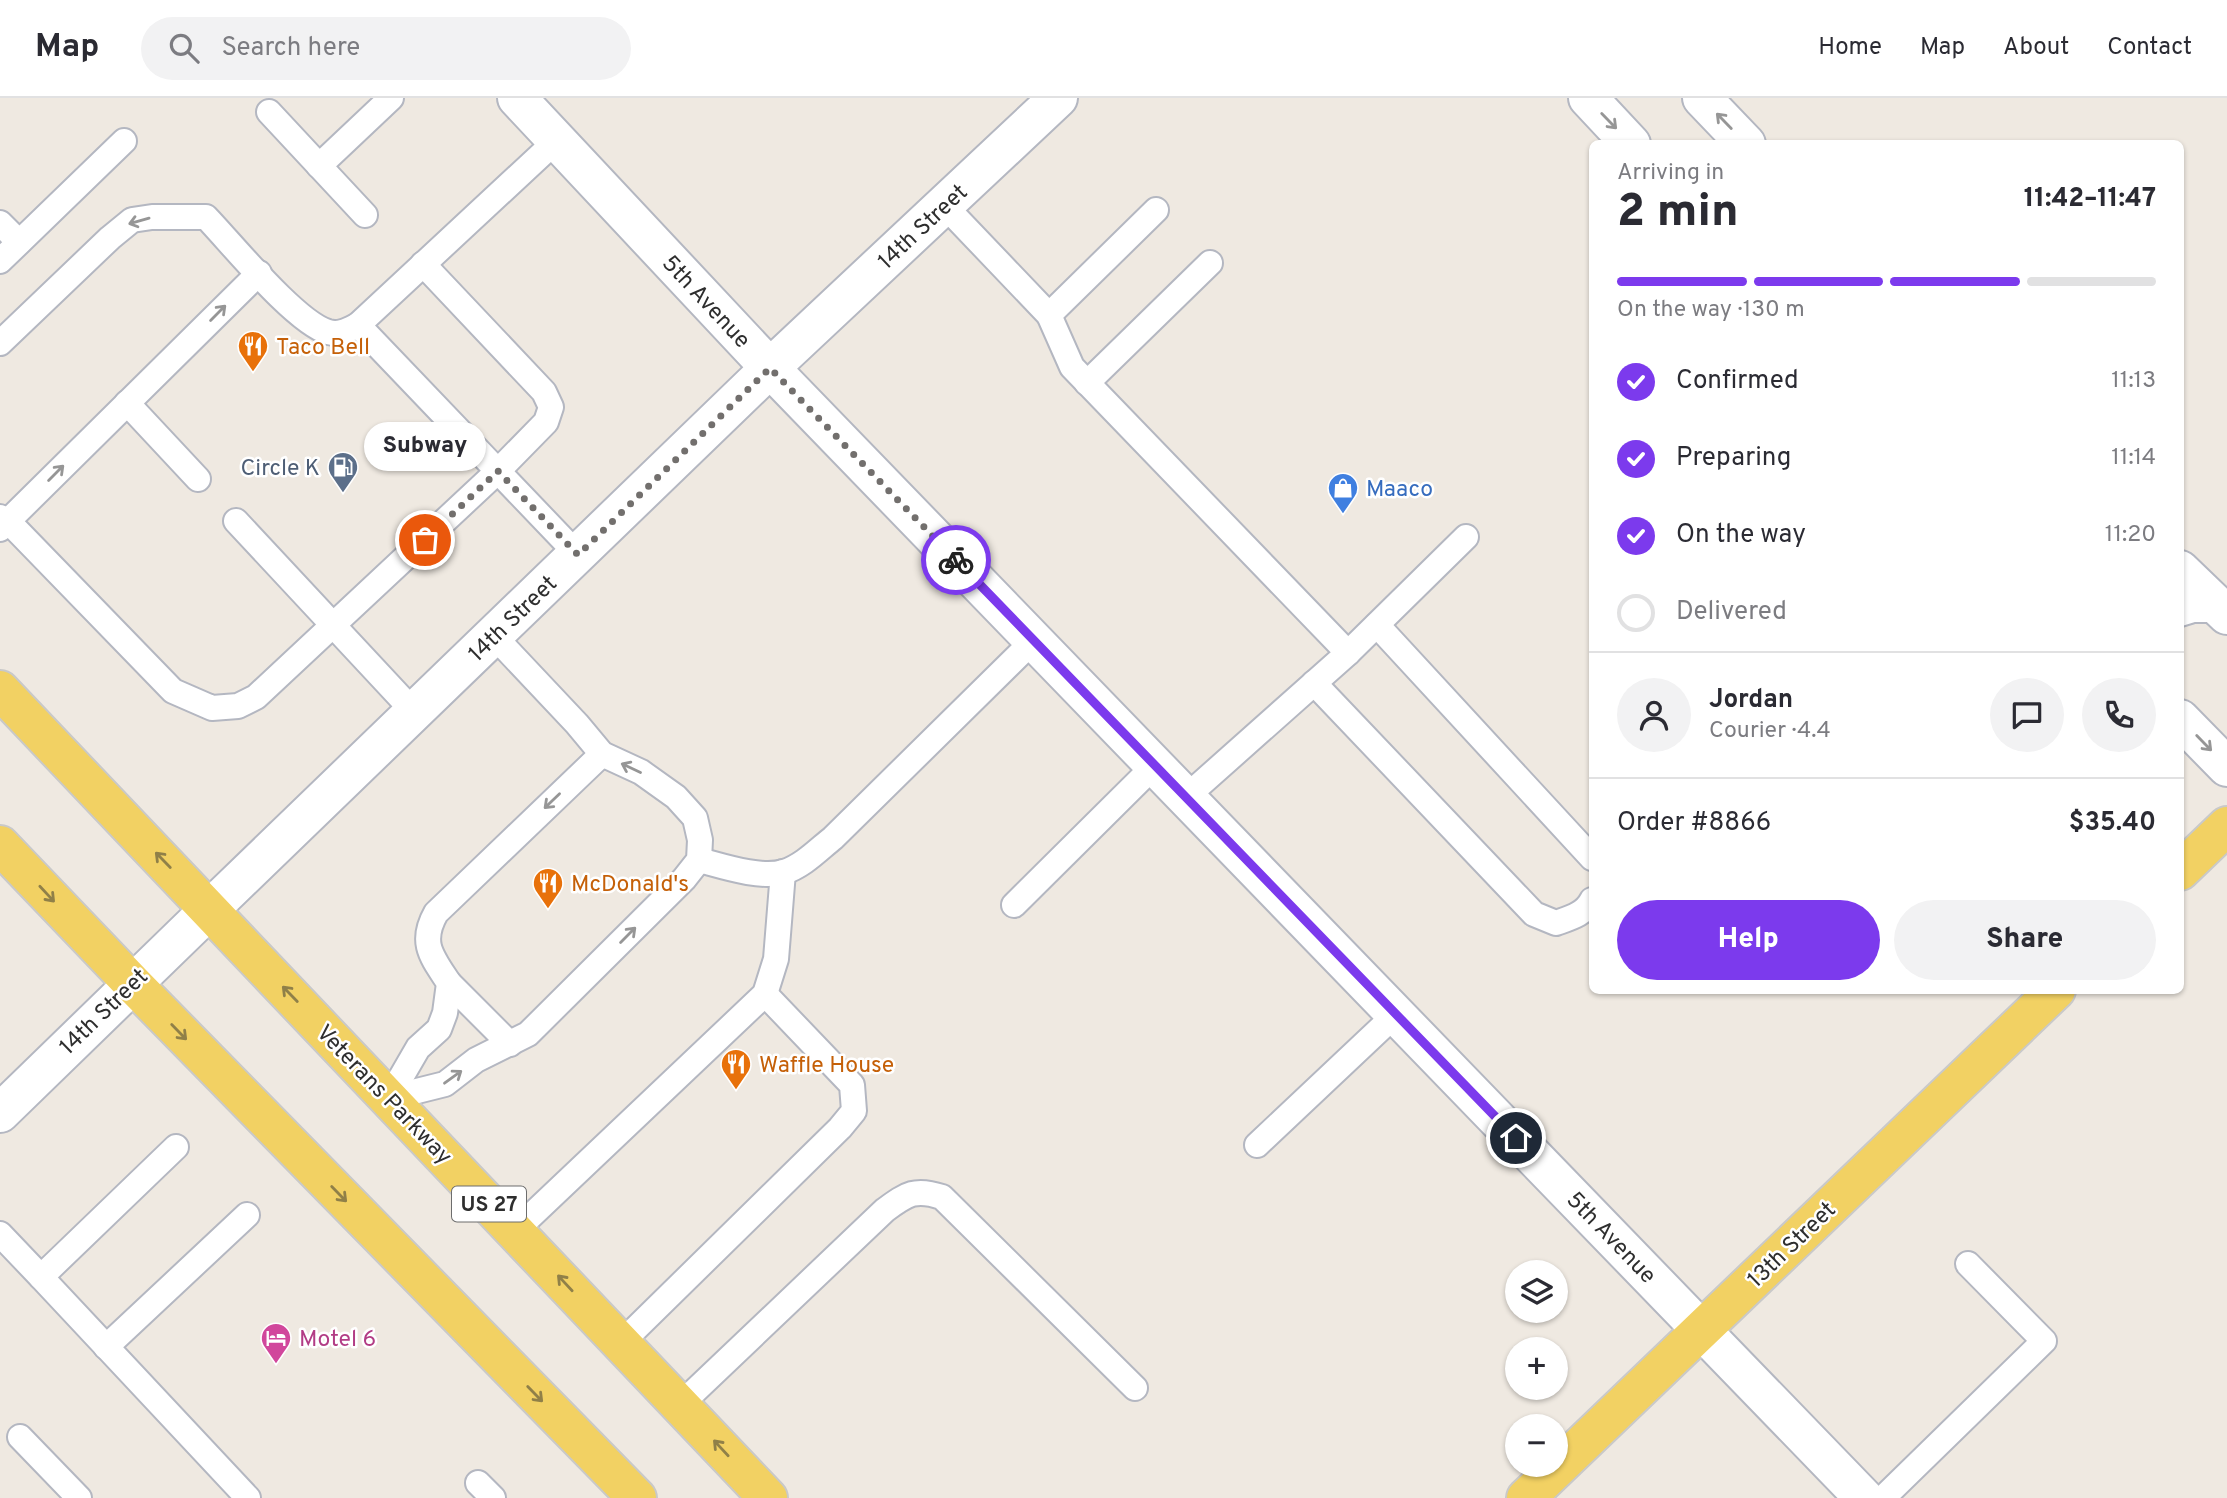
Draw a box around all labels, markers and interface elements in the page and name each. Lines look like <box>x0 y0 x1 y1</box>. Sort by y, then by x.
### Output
search box <box>141 17 631 80</box>
text: Map <box>35 27 99 69</box>
icon: search <box>165 29 203 67</box>
text: Search here <box>221 32 360 65</box>
text: Home <box>1818 33 1882 63</box>
text: Map <box>1920 33 1965 63</box>
text: About <box>2003 33 2069 63</box>
text: Contact <box>2107 33 2192 63</box>
one-way arrow <box>1601 112 1618 129</box>
one-way arrow <box>1715 113 1732 130</box>
text: Arriving in <box>1617 159 1724 188</box>
street label: 14th Street <box>873 179 975 277</box>
text: 11:42–11:47 <box>2024 183 2156 216</box>
text: 2 min <box>1617 184 1739 243</box>
one-way arrow <box>128 215 150 228</box>
street label: 5th Avenue <box>655 250 756 355</box>
text: On the way · 130 m <box>1617 296 1805 325</box>
one-way arrow <box>209 305 226 322</box>
restaurant icon: Taco Bell <box>236 329 270 373</box>
place label: Taco Bell <box>276 334 370 363</box>
icon: check <box>1617 363 1655 401</box>
text: Confirmed <box>1676 365 1799 398</box>
text: 11:13 <box>2111 367 2156 396</box>
callout: Subway <box>364 421 486 470</box>
text: Subway <box>383 432 467 461</box>
icon: check <box>1617 440 1655 478</box>
text: Preparing <box>1676 442 1791 475</box>
text: 11:14 <box>2111 444 2156 473</box>
fuel station icon: Circle K <box>326 450 360 494</box>
place label: Circle K <box>240 455 320 484</box>
one-way arrow <box>48 465 65 482</box>
shop icon: Maaco <box>1326 471 1360 515</box>
place label: Maaco <box>1366 476 1433 505</box>
pin <box>395 510 455 570</box>
icon: check <box>1617 517 1655 555</box>
text: On the way <box>1676 519 1806 552</box>
icon: bag <box>406 521 444 559</box>
text: 11:20 <box>2105 521 2156 550</box>
courier <box>921 525 991 595</box>
icon: bike <box>937 541 975 579</box>
street label: 14th Street <box>463 570 564 669</box>
text: Delivered <box>1676 596 1787 629</box>
button: person <box>1617 678 1691 752</box>
button: chat <box>1990 678 2064 752</box>
button: phone <box>2082 678 2156 752</box>
text: Jordan <box>1709 684 1793 717</box>
text: Courier · 4.4 <box>1709 717 1831 746</box>
one-way arrow <box>2195 734 2212 751</box>
one-way arrow <box>621 761 642 774</box>
one-way arrow <box>544 792 561 809</box>
text: Order #8866 <box>1617 807 1771 840</box>
text: $35.40 <box>2069 807 2156 840</box>
one-way arrow <box>154 852 171 869</box>
restaurant icon: McDonald's <box>531 866 565 910</box>
place label: McDonald's <box>571 871 689 900</box>
one-way arrow <box>38 885 55 902</box>
button: Help <box>1617 900 1880 980</box>
button: Share <box>1894 900 2156 980</box>
one-way arrow <box>619 926 636 943</box>
street label: 14th Street <box>54 963 155 1062</box>
one-way arrow <box>282 985 298 1003</box>
street label: Veterans Parkway <box>309 1020 457 1172</box>
one-way arrow <box>171 1023 188 1040</box>
restaurant icon: Waffle House <box>719 1047 753 1091</box>
place label: Waffle House <box>759 1052 894 1081</box>
one-way arrow <box>443 1070 462 1084</box>
pin <box>1486 1108 1546 1168</box>
icon: home <box>1497 1119 1535 1157</box>
one-way arrow <box>330 1185 347 1202</box>
road number: US 27 <box>452 1186 526 1222</box>
street label: 5th Avenue <box>1559 1187 1661 1291</box>
street label: 13th Street <box>1742 1196 1843 1295</box>
map controls <box>1505 1260 1568 1477</box>
button: layers <box>1505 1260 1568 1323</box>
one-way arrow <box>556 1275 573 1292</box>
hotel icon: Motel 6 <box>259 1321 293 1365</box>
place label: Motel 6 <box>299 1326 376 1355</box>
button: + <box>1505 1337 1568 1400</box>
one-way arrow <box>526 1385 543 1402</box>
button: − <box>1505 1414 1568 1477</box>
one-way arrow <box>713 1440 730 1457</box>

